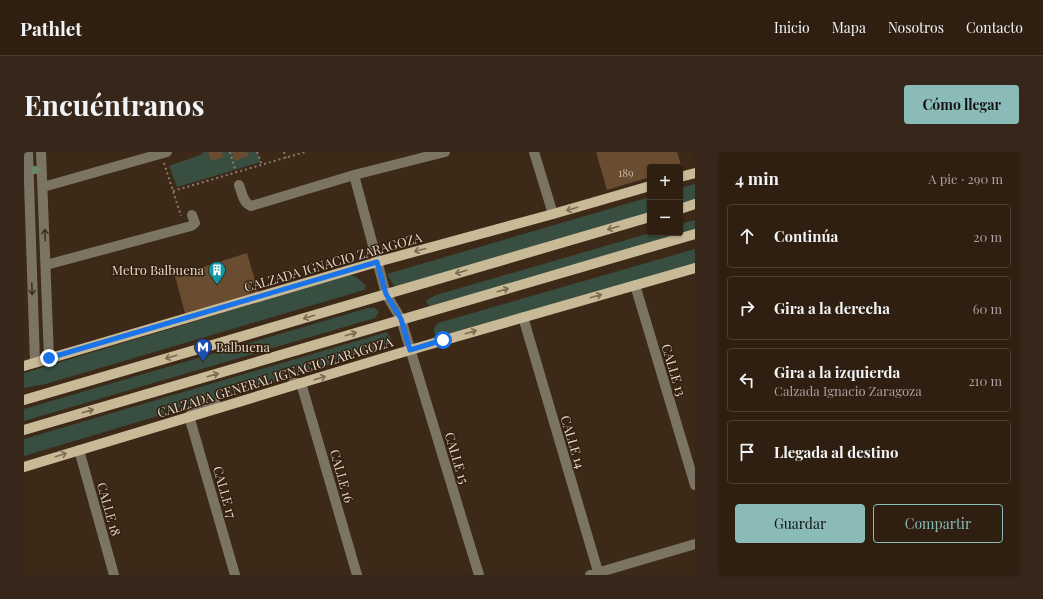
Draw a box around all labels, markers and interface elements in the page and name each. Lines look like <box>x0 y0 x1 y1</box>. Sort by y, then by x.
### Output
text: Pathlet <box>20 15 82 41</box>
text: Inicio <box>774 18 810 37</box>
text: Mapa <box>832 18 866 37</box>
text: Nosotros <box>888 18 944 37</box>
text: Contacto <box>966 18 1023 37</box>
button: Cómo llegar <box>904 85 1019 124</box>
text: Encuéntranos <box>24 86 204 123</box>
map controls <box>647 164 683 236</box>
button: + <box>647 164 683 200</box>
house number: 189 <box>618 165 634 180</box>
text: 4 min <box>735 167 779 189</box>
text: A pie · 290 m <box>928 170 1003 187</box>
button: − <box>647 200 683 236</box>
one-way arrow <box>566 206 579 213</box>
one-way arrow <box>606 225 619 232</box>
icon: ahead <box>736 225 758 247</box>
text: Continúa <box>774 226 838 246</box>
street label: CALZADA IGNACIO ZARAGOZA <box>242 228 425 295</box>
text: 20 m <box>973 228 1002 245</box>
one-way arrow <box>41 229 49 242</box>
one-way arrow <box>414 247 427 254</box>
building icon: Metro Balbuena <box>207 260 227 285</box>
place label: Metro Balbuena <box>112 261 205 278</box>
one-way arrow <box>455 269 468 276</box>
one-way arrow <box>29 282 36 295</box>
one-way arrow <box>496 286 509 293</box>
one-way arrow <box>589 292 602 300</box>
icon: right <box>736 297 758 319</box>
text: Gira a la derecha <box>774 298 890 318</box>
text: 60 m <box>973 300 1002 317</box>
one-way arrow <box>303 314 316 321</box>
one-way arrow <box>464 328 477 335</box>
one-way arrow <box>345 330 358 337</box>
route start <box>434 331 452 349</box>
street label: CALZADA GENERAL IGNACIO ZARAGOZA <box>155 332 396 421</box>
metro station icon: Balbuena <box>193 337 213 362</box>
place label: Balbuena <box>216 338 271 355</box>
street label: CALLE 13 <box>658 342 691 398</box>
route end <box>40 349 58 367</box>
one-way arrow <box>165 354 178 361</box>
text: Gira a la izquierda <box>774 362 900 382</box>
icon: left <box>736 369 758 391</box>
one-way arrow <box>206 370 219 378</box>
text: 210 m <box>968 372 1002 389</box>
one-way arrow <box>313 374 326 381</box>
text: Calzada Ignacio Zaragoza <box>774 382 922 399</box>
one-way arrow <box>82 407 95 414</box>
street label: CALLE 14 <box>557 413 590 470</box>
street label: CALLE 15 <box>442 430 473 486</box>
icon: arrive <box>736 441 758 463</box>
text: Llegada al destino <box>774 442 898 462</box>
street label: CALLE 16 <box>327 447 358 505</box>
one-way arrow <box>55 451 68 458</box>
street label: CALLE 17 <box>210 464 241 521</box>
street label: CALLE 18 <box>94 480 125 538</box>
button: Guardar <box>735 504 865 543</box>
button: Compartir <box>873 504 1003 543</box>

